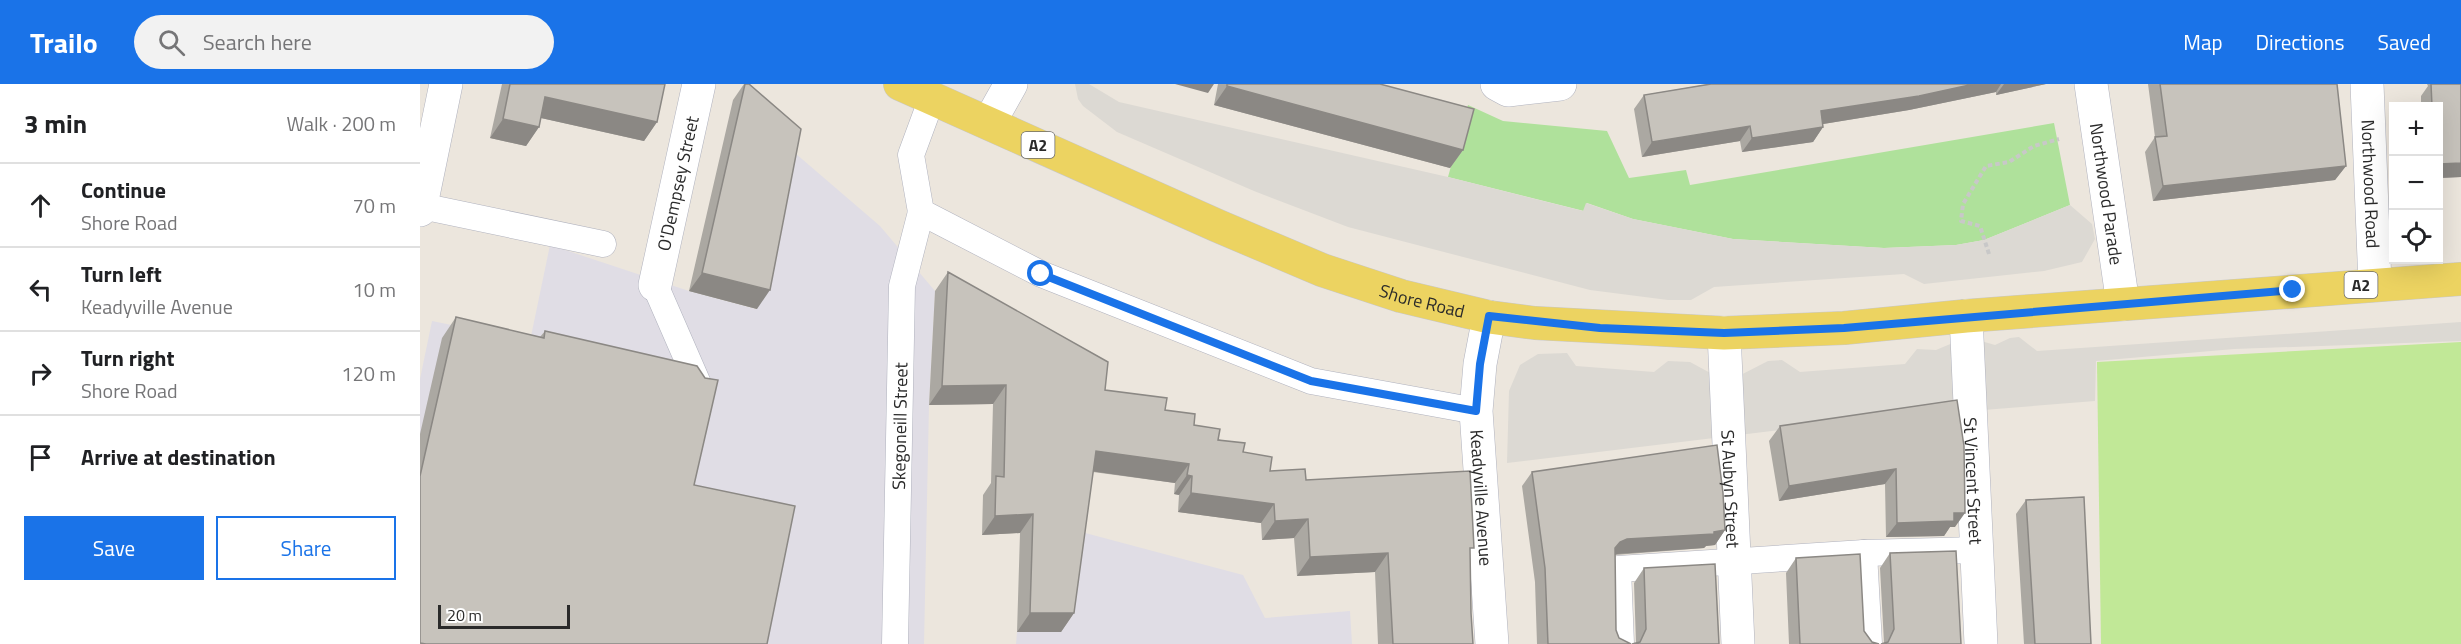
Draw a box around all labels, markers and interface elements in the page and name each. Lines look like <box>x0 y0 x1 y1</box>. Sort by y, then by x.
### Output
search box <box>134 15 554 69</box>
text: Trailo <box>30 21 98 64</box>
text: Search here <box>203 25 312 59</box>
icon: search <box>155 26 188 59</box>
text: Map <box>2183 26 2223 58</box>
text: Directions <box>2256 26 2345 58</box>
text: Saved <box>2378 26 2431 58</box>
map controls <box>2389 102 2443 264</box>
button: + <box>2389 102 2443 156</box>
text: 3 min <box>24 104 87 143</box>
text: Walk · 200 m <box>287 108 396 139</box>
street label: O'Dempsey Street <box>649 113 705 253</box>
street label: Northwood Road <box>2355 119 2387 249</box>
street label: Northwood Parade <box>2083 121 2131 267</box>
road number: A2 <box>1022 132 1054 158</box>
button: − <box>2389 156 2443 210</box>
text: Continue <box>81 173 166 207</box>
icon: ahead <box>24 189 57 222</box>
text: 70 m <box>352 190 396 221</box>
text: Shore Road <box>81 207 178 238</box>
button: locate <box>2389 210 2443 264</box>
text: Turn left <box>81 257 162 291</box>
route start <box>1027 260 1053 286</box>
road number: A2 <box>2344 272 2378 298</box>
icon: left <box>24 273 57 306</box>
text: 10 m <box>352 274 396 305</box>
street label: Shore Road <box>1376 276 1468 324</box>
route end <box>2279 276 2305 302</box>
text: Keadyville Avenue <box>81 291 233 322</box>
text: Turn right <box>81 341 175 375</box>
icon: right <box>24 357 57 390</box>
text: 120 m <box>341 358 396 389</box>
street label: Skegoneill Street <box>885 361 914 490</box>
text: Shore Road <box>81 375 178 406</box>
street label: St Vincent Street <box>1957 417 1990 546</box>
street label: Keadyville Avenue <box>1464 429 1500 567</box>
street label: St Aubyn Street <box>1715 429 1747 549</box>
text: Arrive at destination <box>81 440 276 474</box>
icon: arrive <box>24 441 57 474</box>
button: Save <box>24 516 204 580</box>
button: Share <box>216 516 396 580</box>
scale bar <box>438 602 570 630</box>
text: 20 m <box>447 603 482 627</box>

